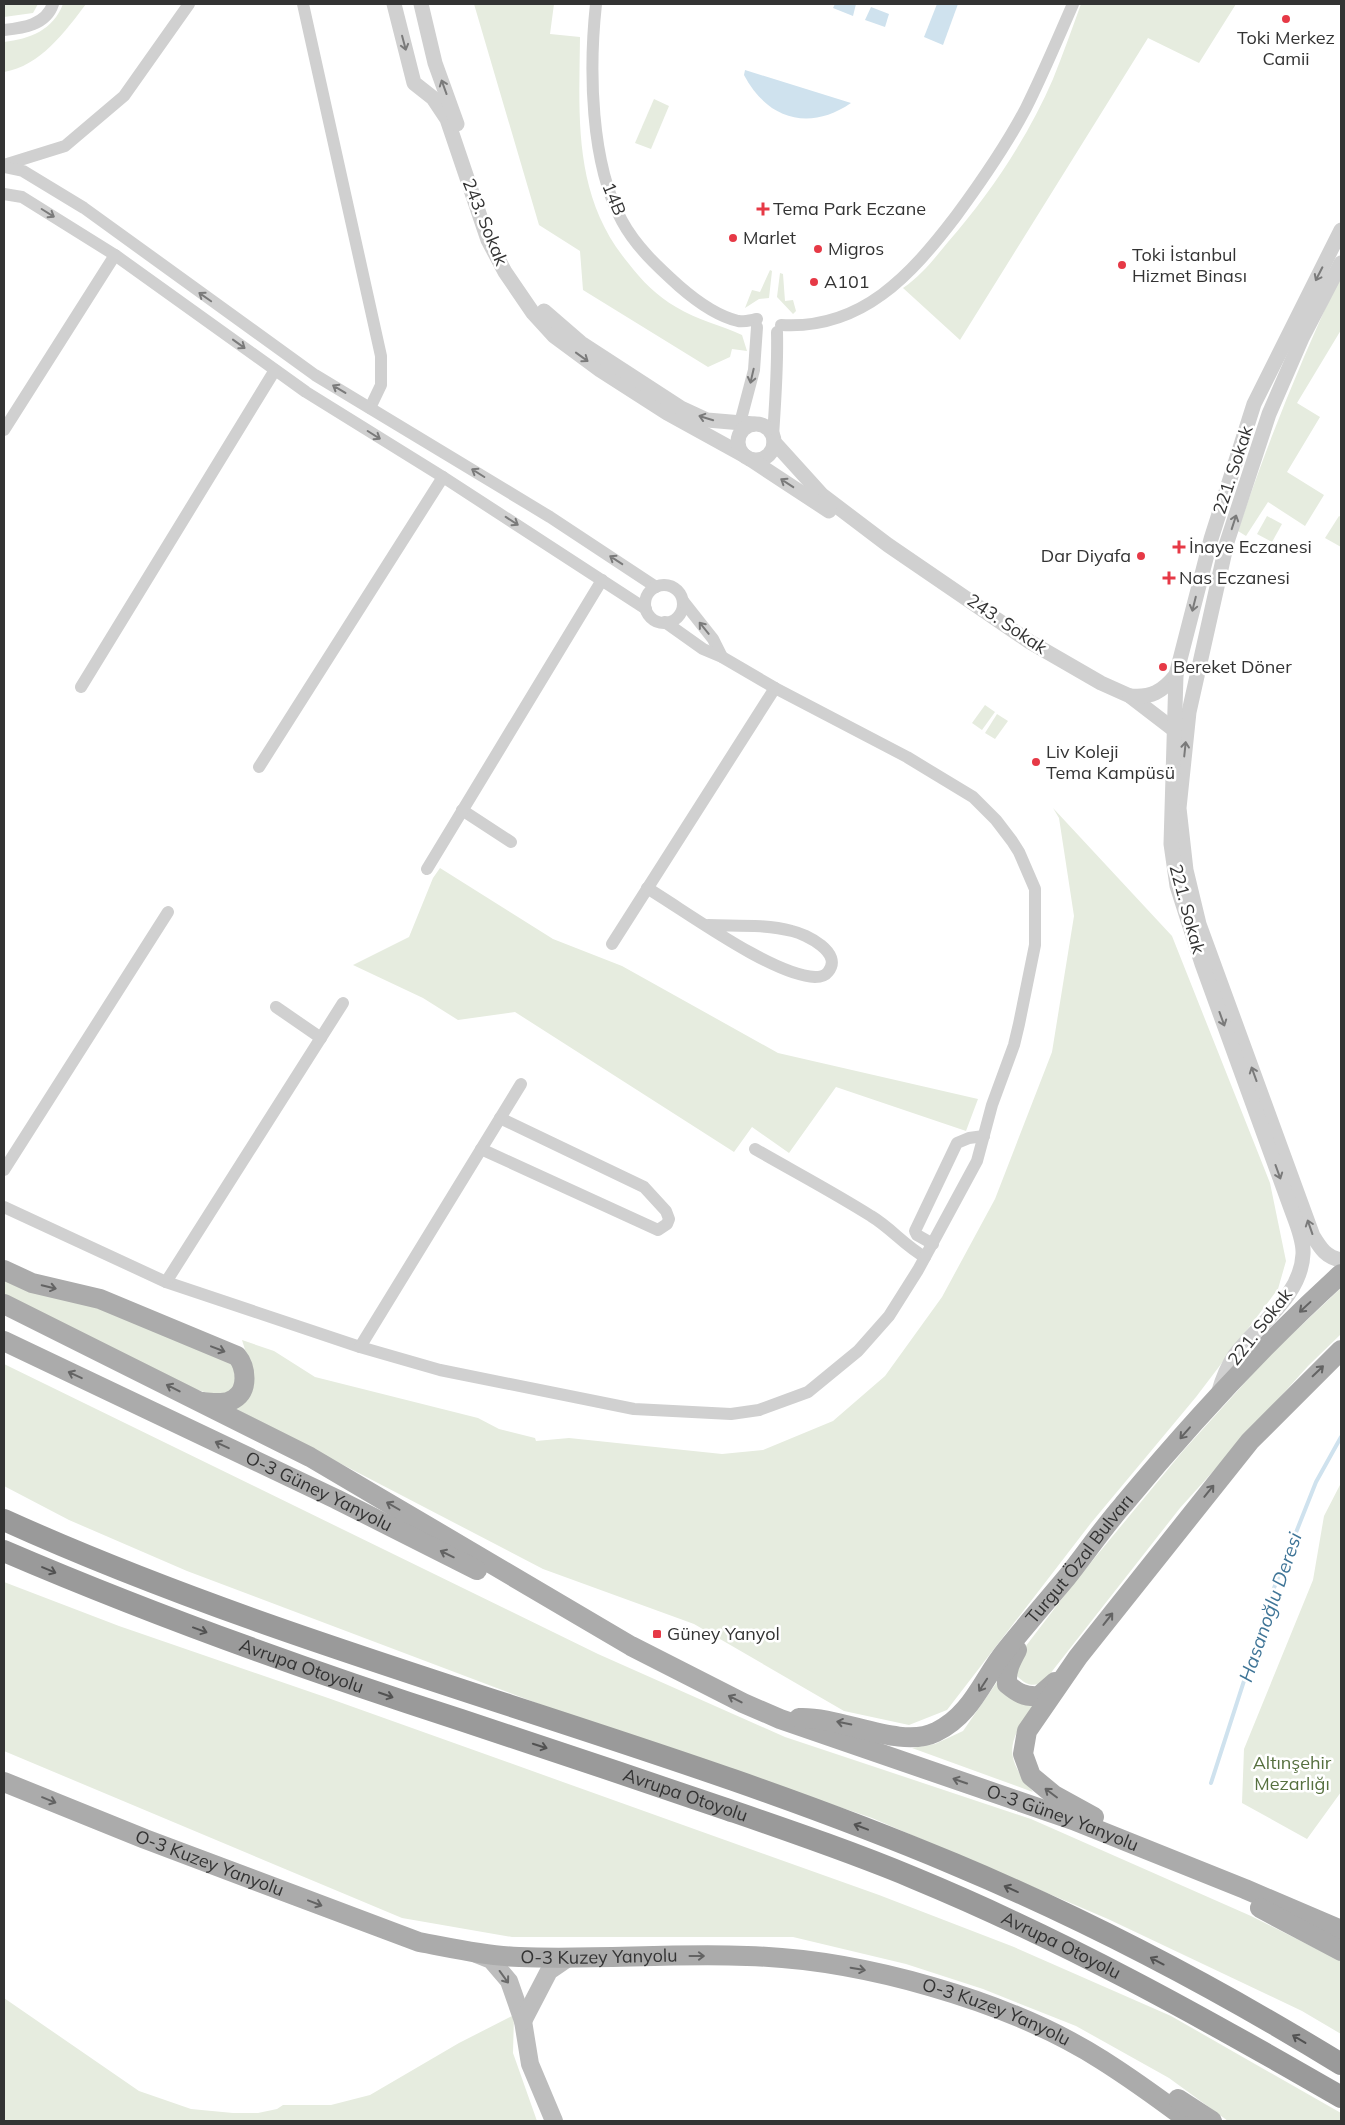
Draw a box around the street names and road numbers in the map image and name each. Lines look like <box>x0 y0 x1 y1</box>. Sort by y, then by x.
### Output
street label: 243. Sokak <box>458 175 514 269</box>
street label: 14B <box>597 179 631 219</box>
street label: 221. Sokak <box>1207 422 1258 517</box>
street label: 243. Sokak <box>963 588 1052 659</box>
street label: 221. Sokak <box>1164 861 1211 957</box>
street label: 221. Sokak <box>1222 1283 1297 1370</box>
street label: O-3 Güney Yanyolu <box>242 1446 396 1537</box>
street label: Turgut Özal Bulvarı <box>1020 1489 1138 1628</box>
street label: Avrupa Otoyolu <box>236 1633 367 1698</box>
street label: Avrupa Otoyolu <box>620 1763 751 1827</box>
street label: O-3 Güney Yanyolu <box>984 1779 1142 1856</box>
street label: O-3 Kuzey Yanyolu <box>132 1824 287 1901</box>
street label: Avrupa Otoyolu <box>998 1906 1125 1984</box>
street label: O-3 Kuzey Yanyolu <box>520 1943 678 1969</box>
street label: O-3 Kuzey Yanyolu <box>920 1973 1075 2051</box>

